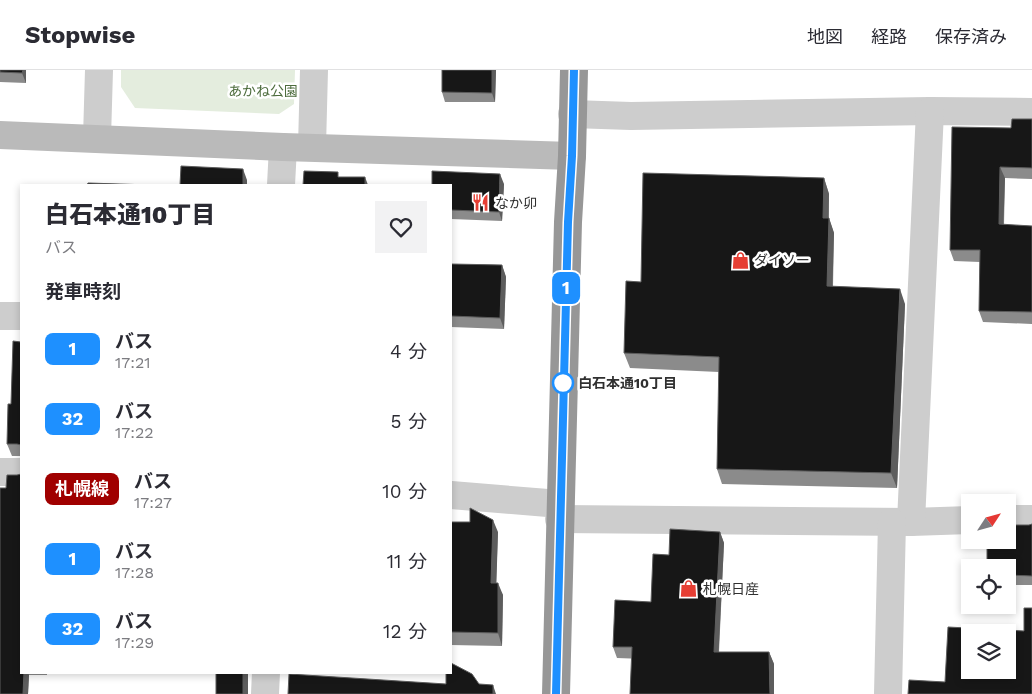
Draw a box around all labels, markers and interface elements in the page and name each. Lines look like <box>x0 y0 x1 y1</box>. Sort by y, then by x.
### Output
text: Stopwise <box>25 21 135 49</box>
text: 地図 <box>807 26 843 47</box>
text: 経路 <box>871 26 907 47</box>
text: 保存済み <box>935 26 1007 47</box>
park label: あかね公園 <box>228 83 298 99</box>
restaurant icon: なか卯 <box>471 193 491 213</box>
place label: なか卯 <box>495 195 537 211</box>
text: 白石本通10丁目 <box>45 201 215 229</box>
button: heart <box>375 201 427 253</box>
text: バス <box>45 238 77 257</box>
shop icon: ダイソー <box>730 250 750 270</box>
place label: ダイソー <box>754 252 810 268</box>
line badge: 1 <box>550 272 582 304</box>
text: 1 <box>562 277 570 298</box>
text: 発車時刻 <box>45 280 121 303</box>
text: バス <box>115 330 153 353</box>
text: 1 <box>69 338 76 359</box>
text: 4 分 <box>390 340 427 363</box>
text: 17:21 <box>115 353 151 372</box>
marker: 白石本通10丁目 <box>552 372 574 394</box>
place label: 白石本通10丁目 <box>578 375 677 391</box>
text: バス <box>115 400 153 423</box>
text: 32 <box>62 408 83 429</box>
text: 5 分 <box>390 410 427 433</box>
text: 17:22 <box>115 423 154 442</box>
text: バス <box>134 470 172 493</box>
text: 札幌線 <box>55 478 109 499</box>
text: 10 分 <box>382 480 427 503</box>
text: 17:27 <box>134 493 172 512</box>
north arrow <box>961 494 1016 549</box>
map controls <box>961 494 1016 679</box>
text: バス <box>115 540 153 563</box>
text: 1 <box>69 548 76 569</box>
text: 11 分 <box>387 550 427 573</box>
button: locate <box>961 559 1016 614</box>
text: 17:28 <box>115 563 154 582</box>
shop icon: 札幌日産 <box>679 579 699 599</box>
place label: 札幌日産 <box>703 581 759 597</box>
text: バス <box>115 610 153 633</box>
text: 32 <box>62 618 83 639</box>
text: 12 分 <box>383 620 427 643</box>
button: layers <box>961 624 1016 679</box>
text: 17:29 <box>115 633 154 652</box>

